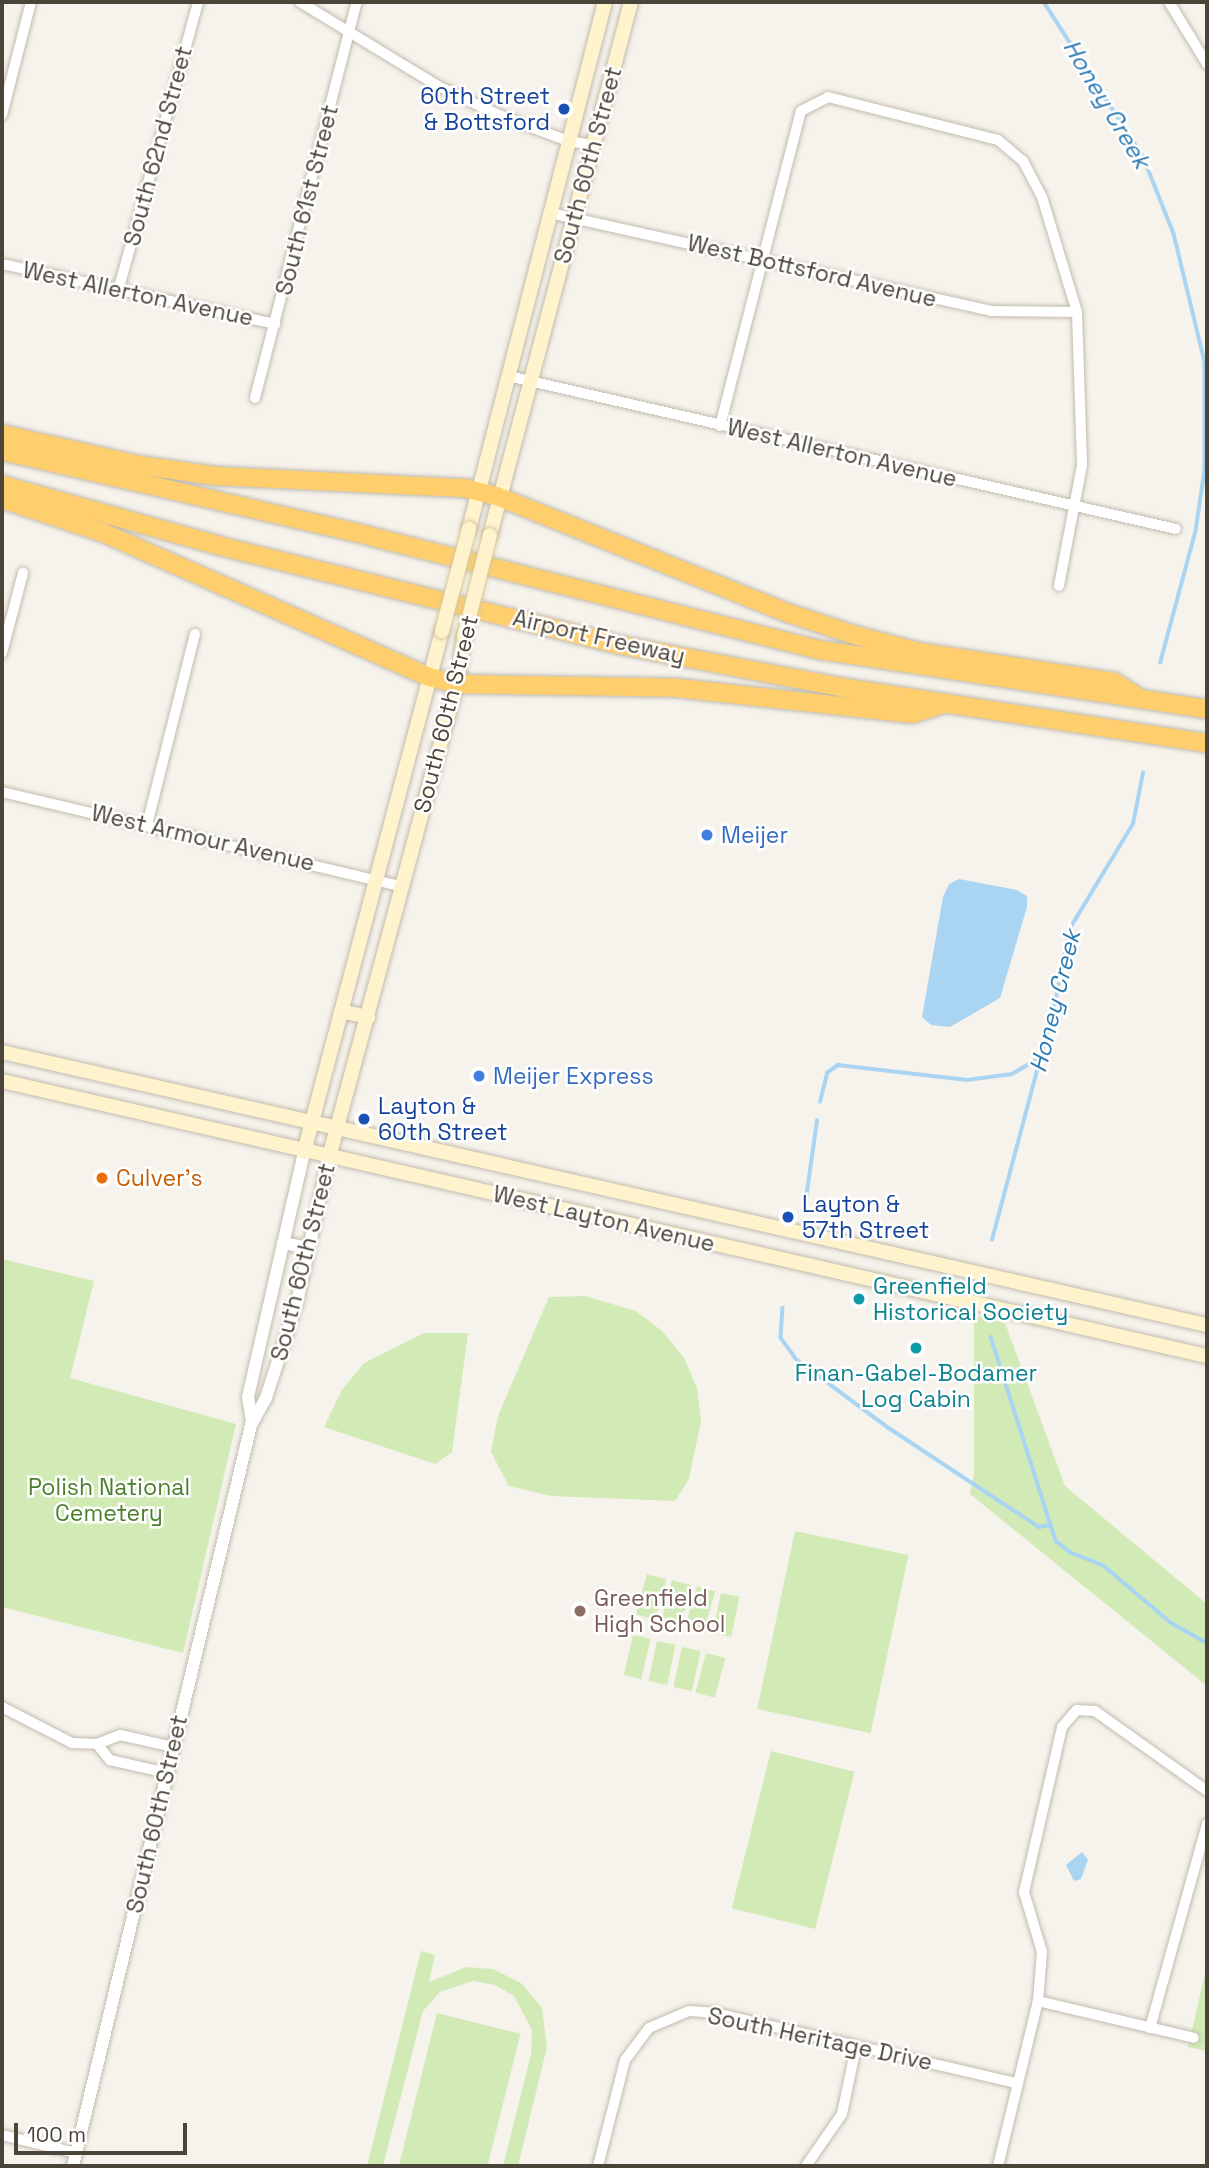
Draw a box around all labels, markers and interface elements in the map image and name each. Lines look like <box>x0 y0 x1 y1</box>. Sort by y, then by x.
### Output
water label: Honey Creek <box>1057 34 1157 174</box>
street label: South 62nd Street <box>118 43 198 249</box>
street label: South 60th Street <box>548 64 628 266</box>
place label: 60th Street & Bottsford <box>420 82 550 136</box>
marker: 60th Street & Bottsford <box>556 101 572 117</box>
street label: South 61st Street <box>270 102 344 298</box>
street label: West Bottsford Avenue <box>685 229 939 313</box>
street label: West Allerton Avenue <box>20 256 256 332</box>
street label: West Allerton Avenue <box>724 413 960 493</box>
street label: Airport Freeway <box>510 604 688 670</box>
street label: South 60th Street <box>408 612 484 816</box>
street label: West Armour Avenue <box>88 799 318 877</box>
place label: Meijer <box>721 821 788 849</box>
marker: Meijer <box>699 827 715 843</box>
water label: Honey Creek <box>1023 927 1087 1075</box>
place label: Meijer Express <box>493 1062 654 1090</box>
marker: Meijer Express <box>471 1068 487 1084</box>
place label: Layton & 60th Street <box>378 1092 508 1146</box>
marker: Layton & 60th Street <box>356 1111 372 1127</box>
street label: South 60th Street <box>265 1160 341 1364</box>
place label: Culver's <box>116 1164 203 1192</box>
marker: Culver's <box>94 1170 110 1186</box>
street label: West Layton Avenue <box>490 1180 718 1258</box>
place label: Layton & 57th Street <box>802 1190 929 1244</box>
marker: Layton & 57th Street <box>780 1209 796 1225</box>
place label: Greenfield Historical Society <box>873 1272 1068 1326</box>
marker: Greenfield Historical Society <box>851 1291 867 1307</box>
marker: Finan-Gabel-Bodamer Log Cabin <box>908 1340 924 1356</box>
place label: Finan-Gabel-Bodamer Log Cabin <box>795 1359 1037 1413</box>
park label: Polish National Cemetery <box>28 1473 190 1527</box>
place label: Greenfield High School <box>594 1584 726 1638</box>
marker: Greenfield High School <box>572 1603 588 1619</box>
street label: South 60th Street <box>121 1712 193 1916</box>
street label: South Heritage Drive <box>705 2002 935 2076</box>
scale bar <box>18 2108 191 2152</box>
text: 100 m <box>27 2121 86 2148</box>

